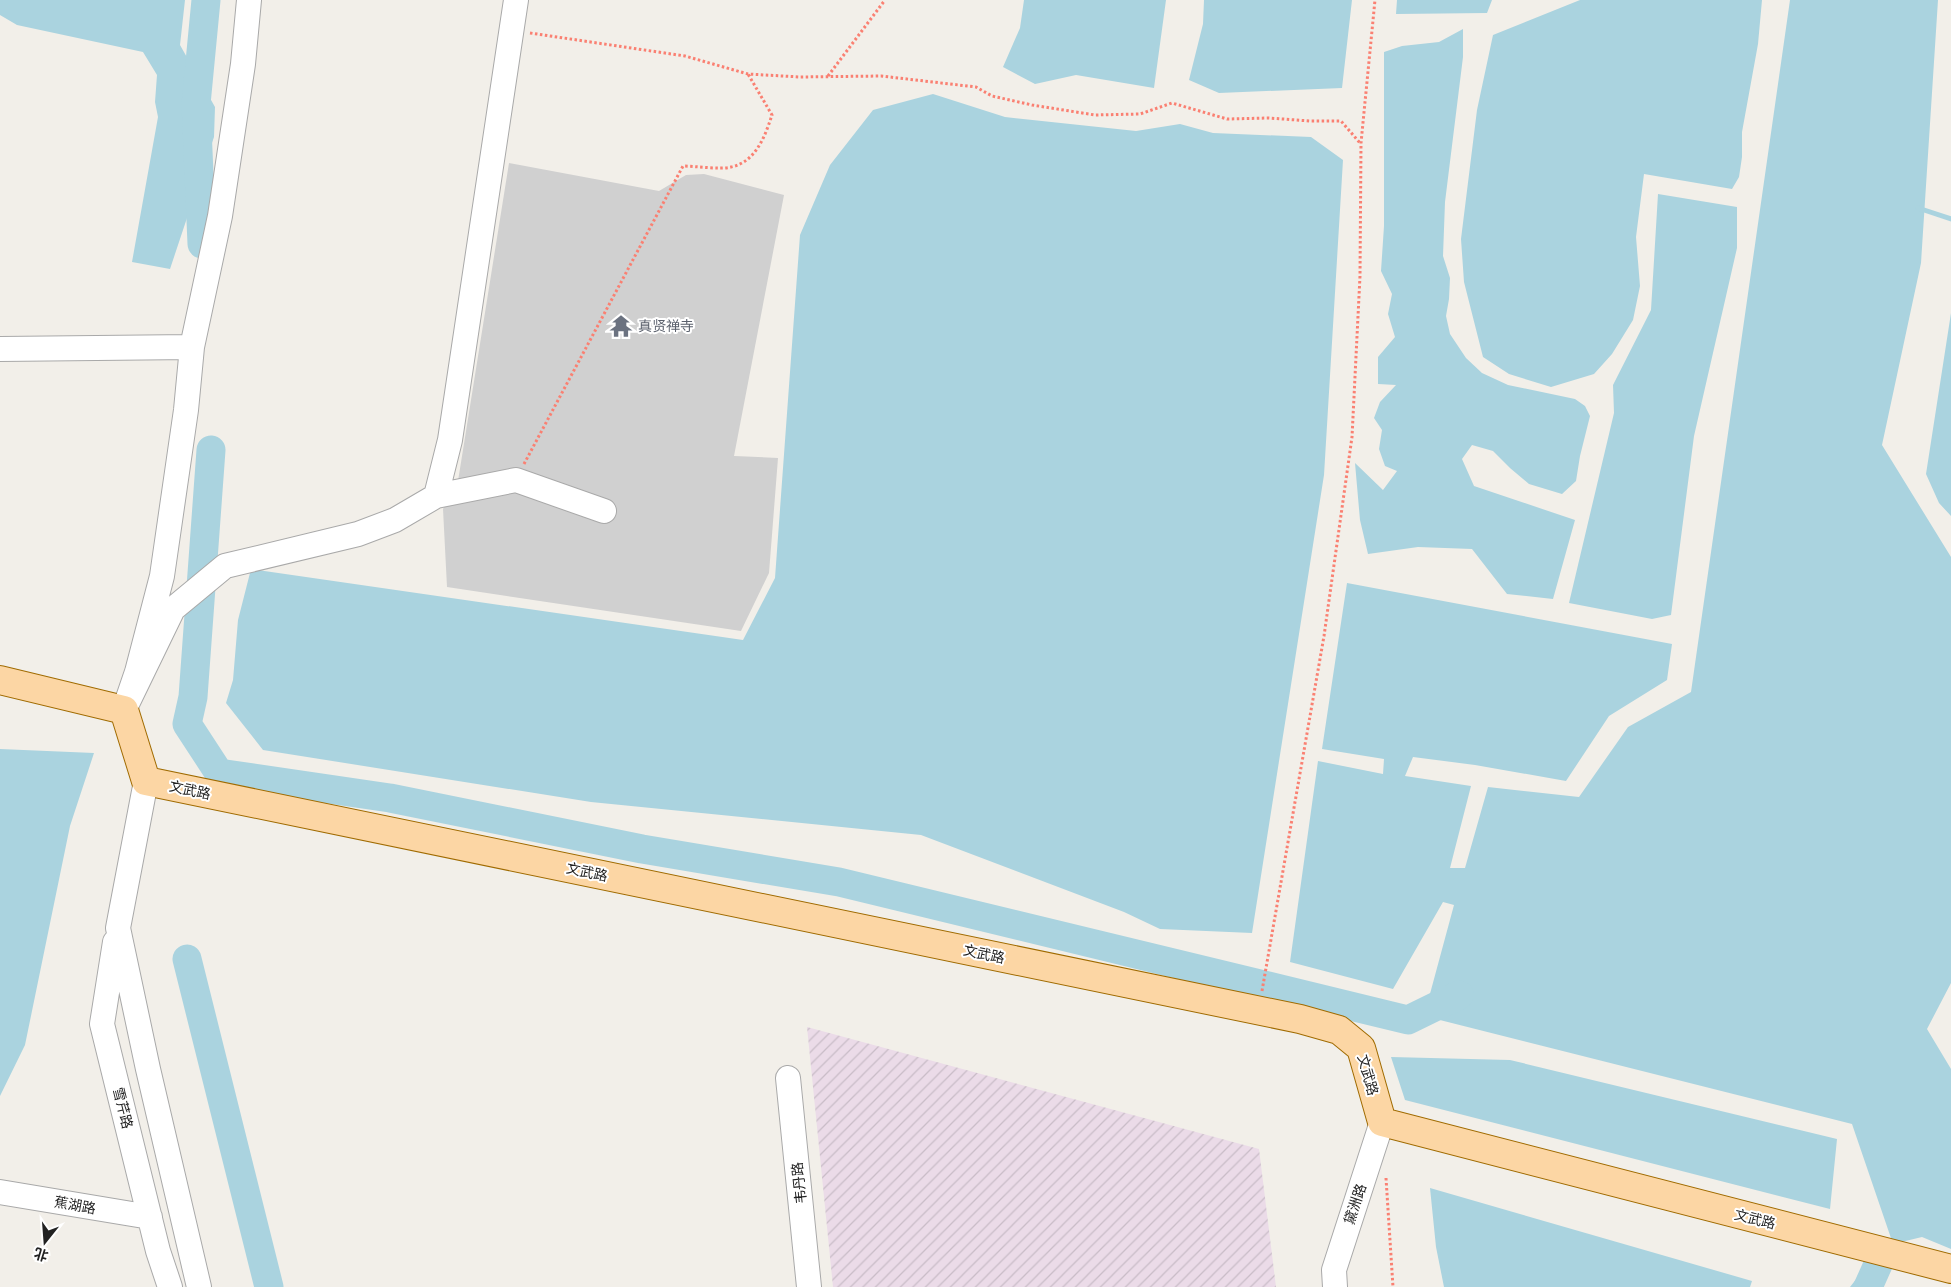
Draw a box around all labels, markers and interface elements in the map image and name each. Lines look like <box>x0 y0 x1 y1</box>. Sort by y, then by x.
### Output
temple icon: 真贤禅寺 <box>608 313 634 339</box>
place label: 真贤禅寺 <box>638 317 694 335</box>
street label: 文武路 <box>168 777 212 803</box>
street label: 文武路 <box>565 859 609 885</box>
street label: 文武路 <box>962 941 1006 967</box>
street label: 文武路 <box>1354 1052 1382 1098</box>
street label: 雪芹路 <box>109 1085 137 1131</box>
street label: 韦丹路 <box>788 1161 810 1205</box>
street label: 黛洲路 <box>1340 1181 1370 1227</box>
street label: 蕉湖路 <box>53 1192 97 1218</box>
street label: 文武路 <box>1732 1205 1778 1233</box>
north arrow <box>20 1217 70 1267</box>
text: 北 <box>32 1244 51 1265</box>

